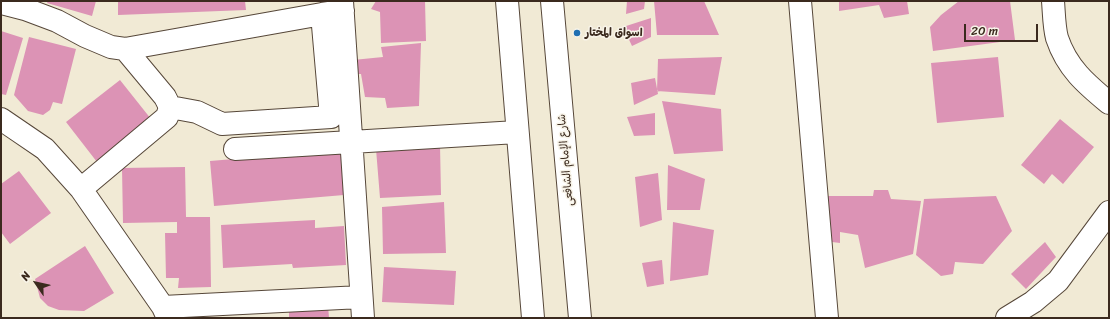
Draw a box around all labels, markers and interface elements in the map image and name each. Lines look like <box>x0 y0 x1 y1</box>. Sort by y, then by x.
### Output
scale bar <box>966 16 1040 42</box>
text: 20 m <box>971 20 998 42</box>
place label: اسواق المختار <box>585 26 642 40</box>
marker: اسواق المختار <box>572 28 582 38</box>
street label: شارع الإمام الشافعى <box>555 114 577 206</box>
north arrow <box>16 263 56 303</box>
text: N <box>16 268 36 284</box>

